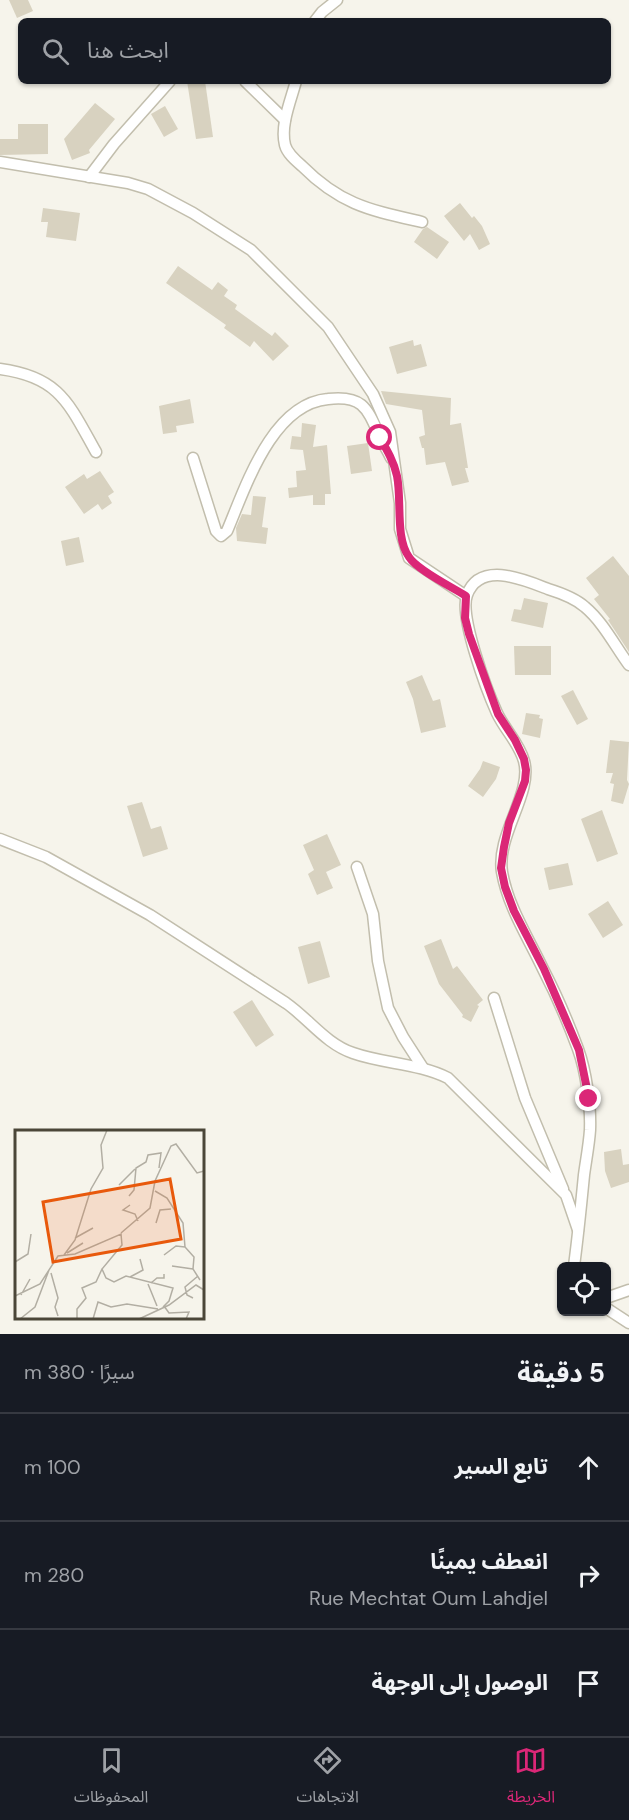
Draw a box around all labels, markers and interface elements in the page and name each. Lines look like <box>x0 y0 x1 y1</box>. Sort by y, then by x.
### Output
search box <box>18 18 611 84</box>
icon: search <box>39 35 72 68</box>
text: ابحث هنا <box>87 36 169 65</box>
route start <box>366 424 392 450</box>
route end <box>575 1085 601 1111</box>
inset map <box>15 1130 204 1319</box>
map controls <box>557 1262 611 1316</box>
button: locate <box>557 1262 611 1316</box>
text: 5 دقيقة <box>517 1356 605 1390</box>
text: سيرًا · 380 m <box>24 1359 135 1385</box>
icon: ahead <box>572 1451 605 1484</box>
text: تابع السير <box>455 1452 548 1481</box>
text: 100 m <box>24 1454 81 1480</box>
text: انعطف يمينًا <box>430 1547 548 1576</box>
icon: right <box>572 1559 605 1592</box>
text: 280 m <box>24 1562 84 1588</box>
text: Rue Mechtat Oum Lahdjel <box>309 1585 548 1611</box>
icon: arrive <box>572 1667 605 1700</box>
text: الوصول إلى الوجهة <box>372 1668 548 1697</box>
tab: المحفوظات <box>74 1744 148 1814</box>
tab: الاتجاهات <box>296 1744 359 1814</box>
tab: الخريطة <box>507 1744 555 1814</box>

